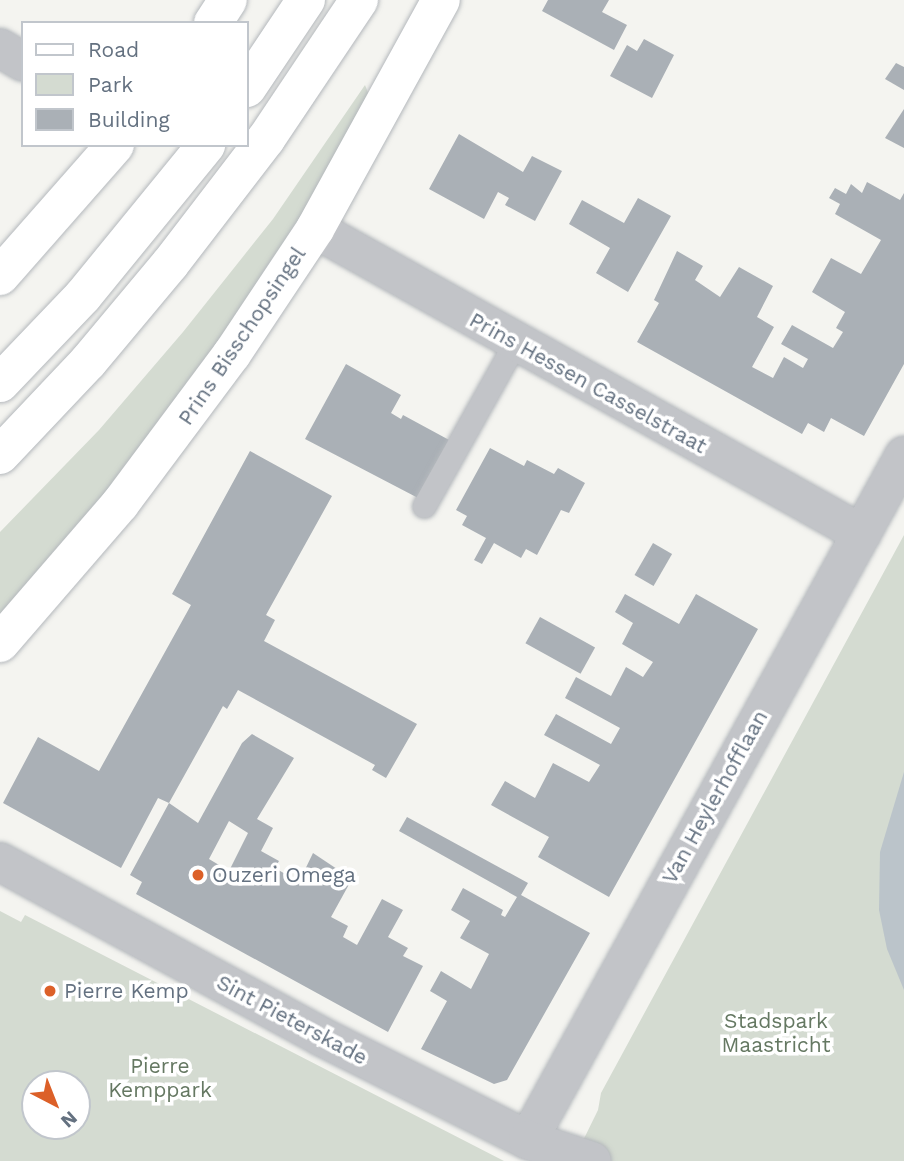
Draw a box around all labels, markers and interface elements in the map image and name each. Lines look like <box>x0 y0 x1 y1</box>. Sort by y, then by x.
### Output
legend <box>21 21 248 147</box>
text: Road <box>88 37 139 62</box>
text: Park <box>88 72 133 97</box>
text: Building <box>88 107 170 132</box>
street label: Prins Bisschopsingel <box>173 242 311 430</box>
street label: Prins Hessen Casselstraat <box>465 307 711 459</box>
street label: Van Heylerhofflaan <box>657 706 773 888</box>
place label: Ouzeri Omega <box>212 862 356 888</box>
marker: Ouzeri Omega <box>190 867 206 883</box>
street label: Sint Pieterskade <box>212 970 372 1070</box>
place label: Pierre Kemp <box>64 978 189 1004</box>
marker: Pierre Kemp <box>42 983 58 999</box>
park label: Stadspark Maastricht <box>721 1008 831 1058</box>
park label: Pierre Kemppark <box>108 1053 212 1103</box>
north arrow <box>21 1070 91 1140</box>
text: N <box>56 1106 82 1133</box>

